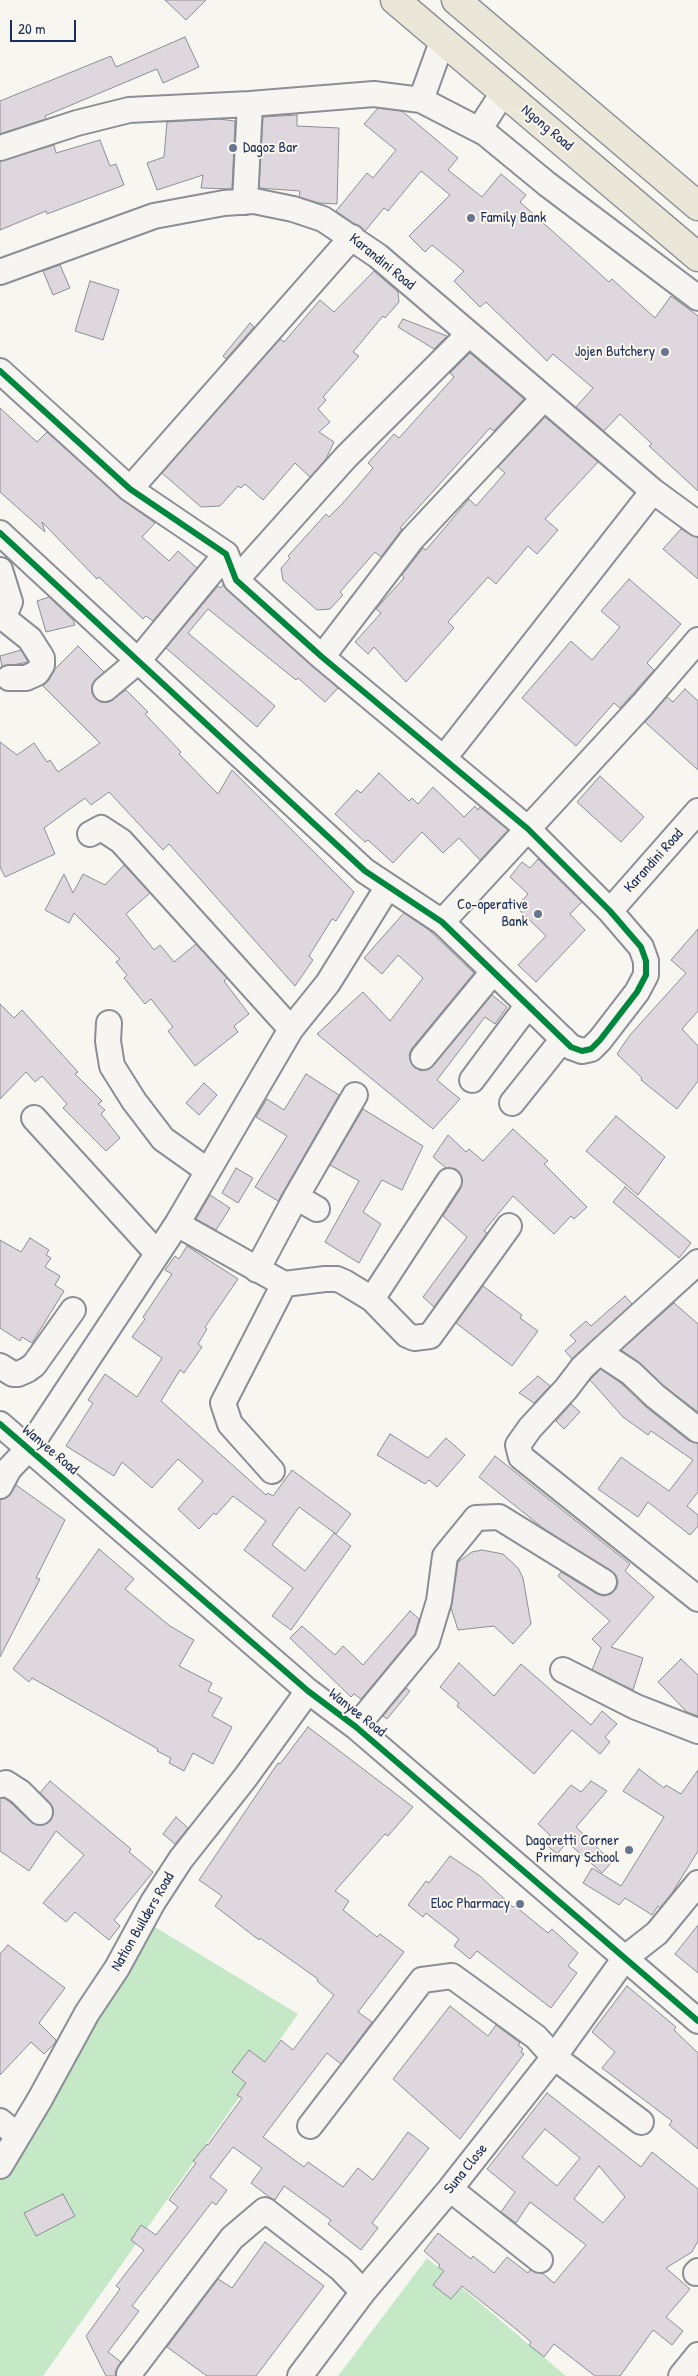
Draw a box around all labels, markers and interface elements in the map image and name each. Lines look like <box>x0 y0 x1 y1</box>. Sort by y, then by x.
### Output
scale bar <box>12 10 79 42</box>
text: 20 m <box>18 18 45 39</box>
street label: Ngong Road <box>517 101 577 155</box>
place label: Dagoz Bar <box>243 139 298 157</box>
marker: Dagoz Bar <box>227 142 239 154</box>
place label: Family Bank <box>481 209 546 227</box>
marker: Family Bank <box>465 212 477 224</box>
street label: Karandini Road <box>345 230 419 294</box>
place label: Jojen Butchery <box>575 343 655 361</box>
marker: Jojen Butchery <box>659 346 671 358</box>
street label: Karandini Road <box>621 825 687 897</box>
place label: Co-operative Bank <box>457 896 528 931</box>
marker: Co-operative Bank <box>532 908 544 920</box>
street label: Wanyee Road <box>18 1421 82 1479</box>
street label: Wanyee Road <box>325 1685 389 1741</box>
place label: Dagoretti Corner Primary School <box>526 1832 619 1867</box>
marker: Dagoretti Corner Primary School <box>623 1844 635 1856</box>
street label: Nation Builders Road <box>107 1869 179 1975</box>
place label: Eloc Pharmacy <box>431 1895 510 1913</box>
marker: Eloc Pharmacy <box>514 1898 526 1910</box>
street label: Suna Close <box>440 2140 492 2198</box>

